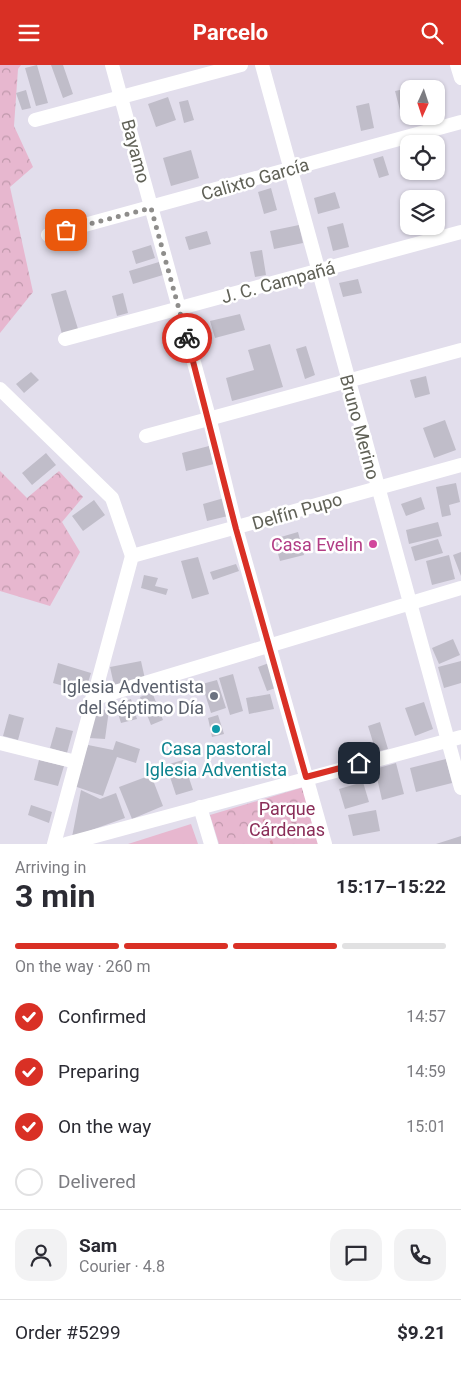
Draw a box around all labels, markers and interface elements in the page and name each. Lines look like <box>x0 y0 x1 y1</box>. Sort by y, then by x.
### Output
icon: menu <box>15 19 43 47</box>
icon: search <box>418 19 446 47</box>
text: Parcelo <box>193 20 268 45</box>
north arrow <box>400 80 445 125</box>
map controls <box>400 80 445 235</box>
street label: Bayamo <box>117 117 155 185</box>
button: locate <box>400 135 445 180</box>
street label: Calixto García <box>199 154 311 204</box>
button: layers <box>400 190 445 235</box>
pin <box>45 209 87 251</box>
icon: bag <box>52 216 80 244</box>
street label: J. C. Campañá <box>219 257 337 307</box>
courier <box>162 313 212 363</box>
icon: bike <box>173 324 201 352</box>
street label: Bruno Merino <box>336 372 384 482</box>
street label: Delfín Pupo <box>250 488 344 534</box>
place label: Casa Evelin <box>271 534 363 555</box>
marker: Casa Evelin <box>367 538 379 550</box>
place label: Iglesia Adventista del Séptimo Día <box>62 676 204 718</box>
marker: Iglesia Adventista del Séptimo Día <box>208 690 220 702</box>
marker: Casa pastoral Iglesia Adventista <box>210 723 222 735</box>
place label: Casa pastoral Iglesia Adventista <box>145 738 287 780</box>
pin <box>338 742 380 784</box>
icon: home <box>345 749 373 777</box>
park label: Parque Cárdenas <box>249 798 325 840</box>
text: Arriving in <box>15 858 86 877</box>
text: 15:17–15:22 <box>336 875 446 898</box>
text: 3 min <box>15 877 95 915</box>
text: On the way · 260 m <box>15 957 151 976</box>
icon: check <box>15 1003 43 1031</box>
text: Confirmed <box>58 1005 146 1028</box>
text: 14:57 <box>406 1007 446 1026</box>
icon: check <box>15 1058 43 1086</box>
text: Preparing <box>58 1060 140 1083</box>
text: 14:59 <box>406 1062 446 1081</box>
icon: check <box>15 1113 43 1141</box>
text: On the way <box>58 1115 151 1138</box>
text: 15:01 <box>406 1117 446 1136</box>
text: Delivered <box>58 1170 136 1193</box>
button: person <box>15 1229 67 1281</box>
button: chat <box>330 1229 382 1281</box>
button: phone <box>394 1229 446 1281</box>
text: Sam <box>79 1234 117 1257</box>
text: Courier · 4.8 <box>79 1257 165 1276</box>
text: Order #5299 <box>15 1321 121 1344</box>
text: $9.21 <box>397 1321 446 1344</box>

